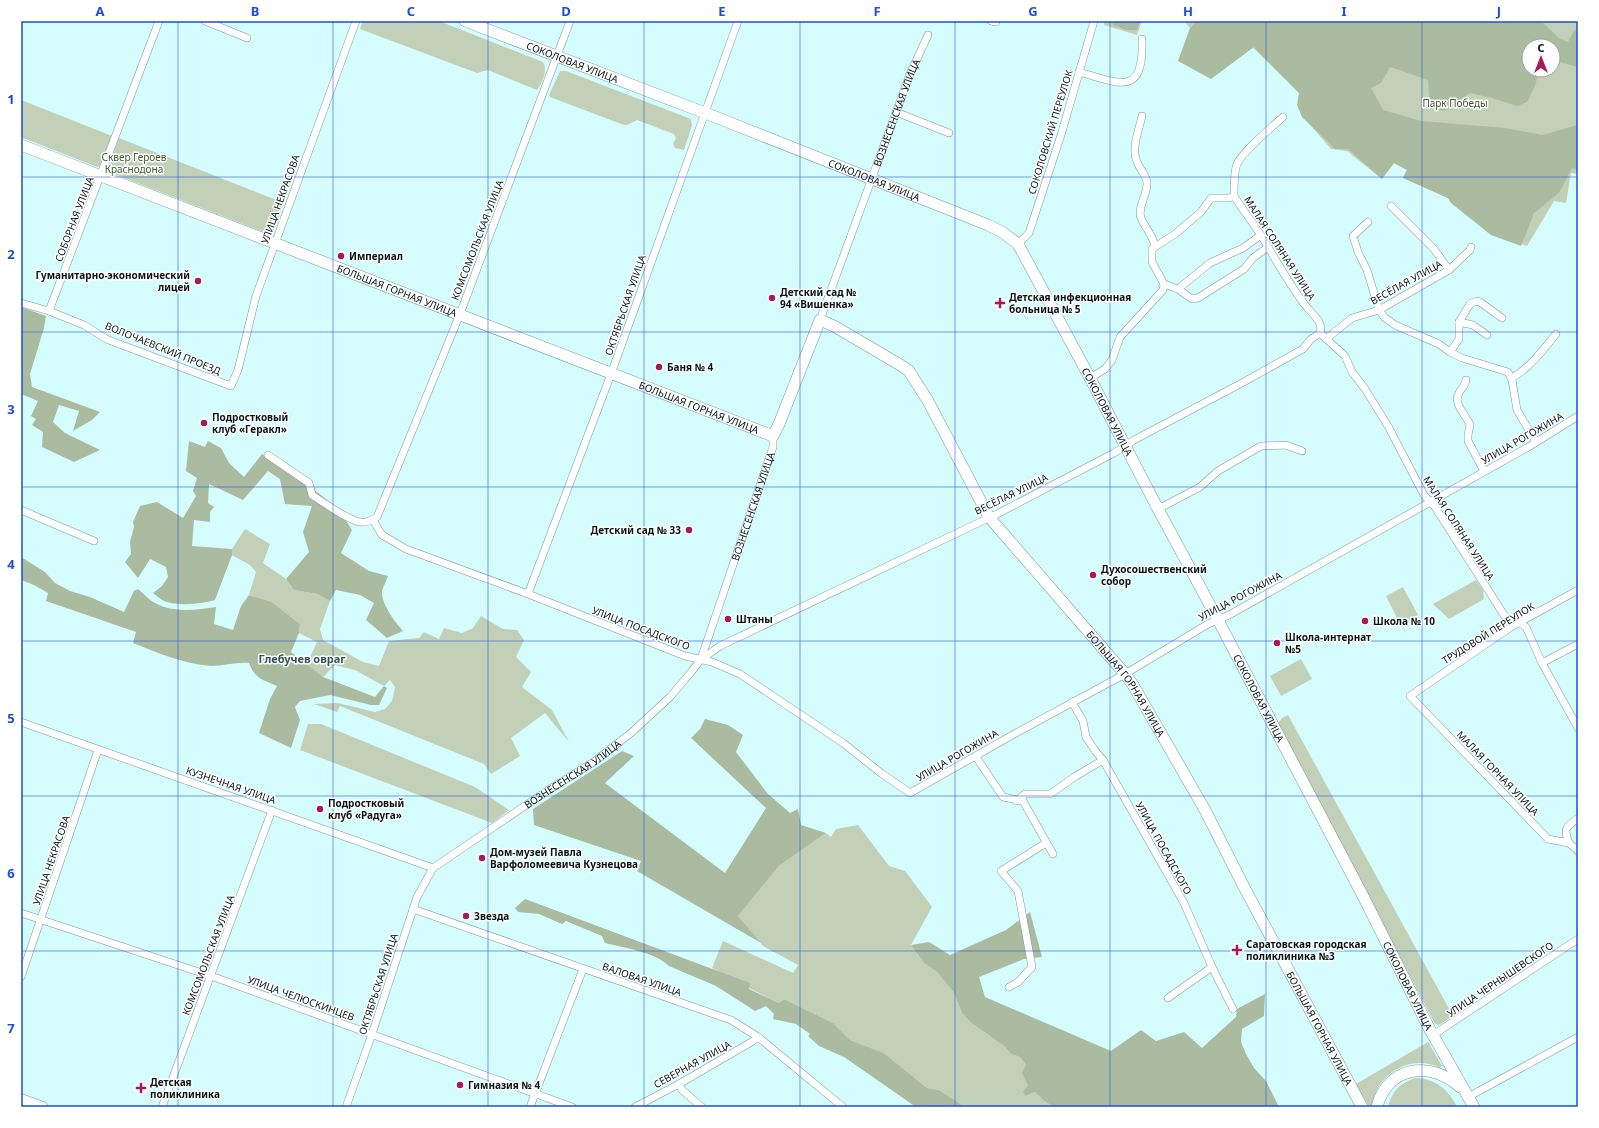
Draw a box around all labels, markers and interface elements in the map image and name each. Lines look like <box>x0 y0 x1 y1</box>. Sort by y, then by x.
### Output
text: A <box>96 2 105 20</box>
text: B <box>251 2 259 20</box>
text: C <box>407 2 415 20</box>
text: D <box>561 2 571 20</box>
text: E <box>718 2 726 20</box>
text: F <box>873 2 881 20</box>
text: G <box>1028 2 1038 20</box>
text: H <box>1183 2 1193 20</box>
text: I <box>1341 2 1347 20</box>
text: J <box>1496 2 1501 20</box>
street label: СОКОЛОВАЯ УЛИЦА <box>524 38 621 86</box>
north arrow <box>1521 38 1561 78</box>
text: С <box>1537 40 1545 55</box>
street label: ВОЗНЕСЕНСКАЯ УЛИЦА <box>870 56 923 168</box>
street label: СОКОЛОВСКИЙ ПЕРЕУЛОК <box>1024 67 1076 196</box>
text: 1 <box>7 90 15 108</box>
park label: Парк Победы <box>1422 96 1488 110</box>
park label: Сквер Героев Краснодона <box>102 150 167 176</box>
street label: УЛИЦА НЕКРАСОВА <box>257 152 303 245</box>
street label: СОКОЛОВАЯ УЛИЦА <box>826 155 923 205</box>
street label: СОБОРНАЯ УЛИЦА <box>51 174 97 264</box>
street label: КОМСОМОЛЬСКАЯ УЛИЦА <box>448 177 507 302</box>
street label: МАЛАЯ СОЛЯНАЯ УЛИЦА <box>1241 193 1319 303</box>
text: 2 <box>7 245 15 263</box>
place label: Империал <box>349 249 403 263</box>
marker: Империал <box>336 251 346 261</box>
street label: ОКТЯБРЬСКАЯ УЛИЦА <box>601 252 649 357</box>
street label: ВЕСЁЛАЯ УЛИЦА <box>1368 256 1445 308</box>
street label: БОЛЬШАЯ ГОРНАЯ УЛИЦА <box>335 261 459 320</box>
place label: Гуманитарно-экономический лицей <box>35 268 190 294</box>
marker: Гуманитарно-экономический лицей <box>193 276 203 286</box>
place label: Детский сад № 94 «Вишенка» <box>780 285 856 311</box>
place label: Детская инфекционная больница № 5 <box>1009 290 1131 316</box>
marker: Детский сад № 94 «Вишенка» <box>767 293 777 303</box>
marker: Детская инфекционная больница № 5 <box>994 297 1006 309</box>
street label: ВОЛОЧАЕВСКИЙ ПРОЕЗД <box>103 318 224 378</box>
place label: Баня № 4 <box>667 360 714 374</box>
marker: Баня № 4 <box>654 362 664 372</box>
street label: СОКОЛОВАЯ УЛИЦА <box>1079 365 1136 459</box>
street label: БОЛЬШАЯ ГОРНАЯ УЛИЦА <box>637 378 762 437</box>
text: 3 <box>7 400 15 418</box>
street label: УЛИЦА РОГОЖИНА <box>1478 408 1566 467</box>
place label: Подростковый клуб «Геракл» <box>212 410 288 436</box>
marker: Подростковый клуб «Геракл» <box>199 418 209 428</box>
street label: ВОЗНЕСЕНСКАЯ УЛИЦА <box>728 450 778 562</box>
street label: ВЕСЁЛАЯ УЛИЦА <box>972 470 1051 518</box>
street label: МАЛАЯ СОЛЯНАЯ УЛИЦА <box>1420 473 1498 583</box>
place label: Детский сад № 33 <box>591 523 681 537</box>
marker: Детский сад № 33 <box>684 525 694 535</box>
text: 4 <box>7 555 15 573</box>
place label: Духосошественский собор <box>1101 562 1207 588</box>
street label: УЛИЦА РОГОЖИНА <box>1196 568 1285 624</box>
marker: Духосошественский собор <box>1088 570 1098 580</box>
street label: ТРУДОВОЙ ПЕРЕУЛОК <box>1439 598 1537 667</box>
street label: УЛИЦА ПОСАДСКОГО <box>590 603 692 653</box>
place label: Штаны <box>736 612 773 626</box>
marker: Штаны <box>723 614 733 624</box>
place label: Школа № 10 <box>1373 614 1435 628</box>
marker: Школа № 10 <box>1360 616 1370 626</box>
street label: БОЛЬШАЯ ГОРНАЯ УЛИЦА <box>1084 628 1169 740</box>
place label: Школа-интернат №5 <box>1285 630 1371 656</box>
marker: Школа-интернат №5 <box>1272 638 1282 648</box>
district label: Глебучев овраг <box>259 651 346 666</box>
street label: СОКОЛОВАЯ УЛИЦА <box>1230 652 1288 745</box>
text: 5 <box>7 709 15 727</box>
street label: УЛИЦА РОГОЖИНА <box>913 725 1001 784</box>
street label: МАЛАЯ ГОРНАЯ УЛИЦА <box>1454 728 1543 819</box>
street label: ВОЗНЕСЕНСКАЯ УЛИЦА <box>521 736 624 812</box>
street label: КУЗНЕЧНАЯ УЛИЦА <box>184 763 278 807</box>
place label: Подростковый клуб «Радуга» <box>328 796 404 822</box>
street label: УЛИЦА ПОСАДСКОГО <box>1133 799 1195 897</box>
marker: Подростковый клуб «Радуга» <box>315 804 325 814</box>
street label: УЛИЦА НЕКРАСОВА <box>29 813 73 907</box>
place label: Дом-музей Павла Варфоломеевича Кузнецова <box>490 845 638 871</box>
marker: Дом-музей Павла Варфоломеевича Кузнецова <box>477 853 487 863</box>
text: 6 <box>7 864 15 882</box>
street label: КОМСОМОЛЬСКАЯ УЛИЦА <box>179 892 238 1017</box>
place label: Звезда <box>474 909 509 923</box>
marker: Звезда <box>461 911 471 921</box>
street label: ОКТЯБРЬСКАЯ УЛИЦА <box>355 931 401 1036</box>
place label: Саратовская городская поликлиника №3 <box>1246 937 1366 963</box>
street label: УЛИЦА ЧЕРНЫШЕВСКОГО <box>1444 938 1556 1020</box>
street label: СОКОЛОВАЯ УЛИЦА <box>1380 939 1436 1033</box>
marker: Саратовская городская поликлиника №3 <box>1231 944 1243 956</box>
street label: ВАЛОВАЯ УЛИЦА <box>601 959 684 999</box>
street label: БОЛЬШАЯ ГОРНАЯ УЛИЦА <box>1283 969 1356 1088</box>
street label: УЛИЦА ЧЕЛЮСКИНЦЕВ <box>246 972 356 1024</box>
text: 7 <box>7 1019 15 1037</box>
street label: СЕВЕРНАЯ УЛИЦА <box>651 1037 734 1091</box>
place label: Детская поликлиника <box>150 1075 220 1101</box>
place label: Гимназия № 4 <box>468 1078 540 1092</box>
marker: Гимназия № 4 <box>455 1080 465 1090</box>
marker: Детская поликлиника <box>135 1082 147 1094</box>

